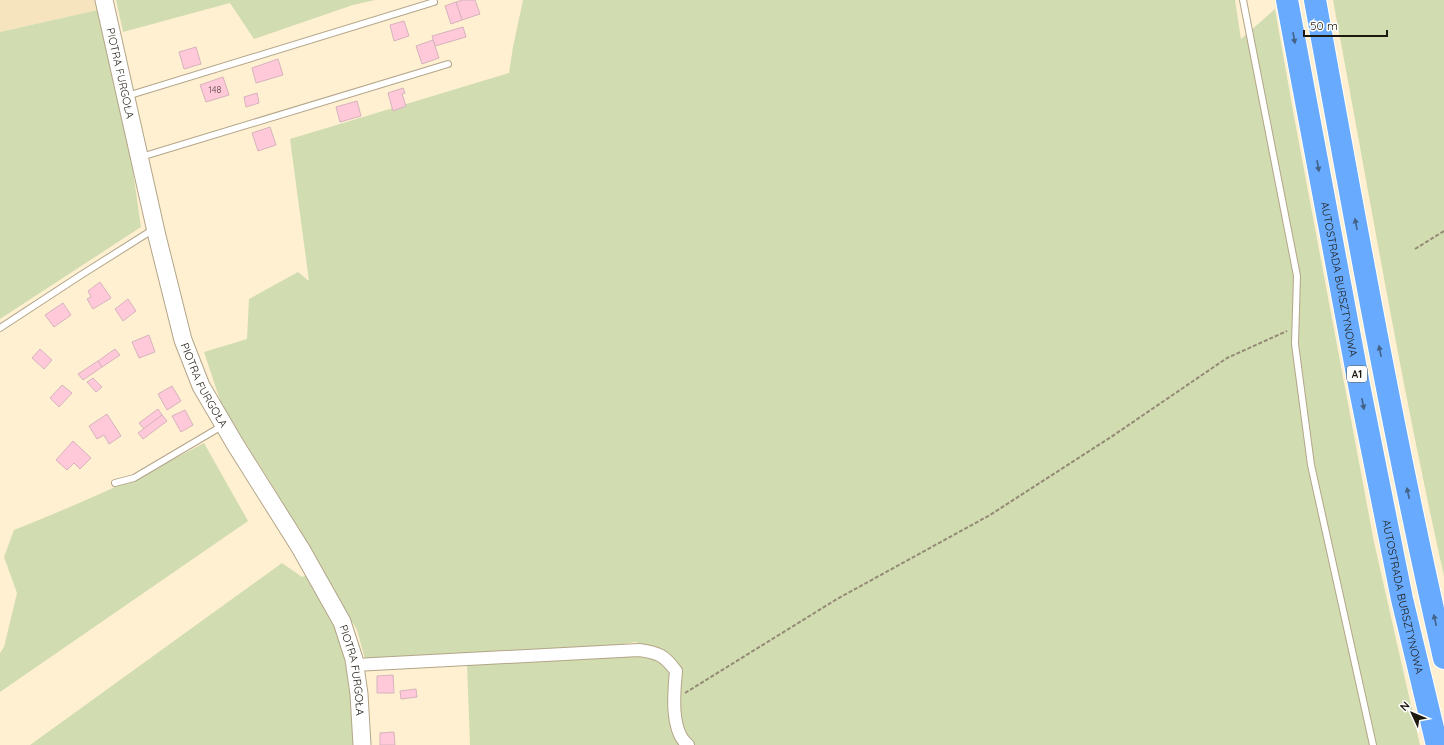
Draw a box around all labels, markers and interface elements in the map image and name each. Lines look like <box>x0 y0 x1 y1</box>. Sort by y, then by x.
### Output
scale bar <box>1304 12 1387 38</box>
text: 50 m <box>1310 18 1338 33</box>
street label: PIOTRA FURGOŁA <box>103 26 137 120</box>
one-way arrow <box>1291 32 1297 44</box>
house number: 148 <box>209 84 222 95</box>
one-way arrow <box>1315 160 1321 172</box>
street label: AUTOSTRADA BURSZTYNOWA <box>1318 200 1361 358</box>
one-way arrow <box>1353 217 1359 230</box>
street label: PIOTRA FURGOŁA <box>178 341 231 430</box>
one-way arrow <box>1377 345 1383 357</box>
road number: A1 <box>1347 366 1367 382</box>
one-way arrow <box>1360 398 1366 410</box>
one-way arrow <box>1405 486 1411 499</box>
street label: AUTOSTRADA BURSZTYNOWA <box>1379 518 1427 675</box>
one-way arrow <box>1432 614 1438 626</box>
street label: PIOTRA FURGOŁA <box>336 623 367 716</box>
north arrow <box>1392 693 1432 733</box>
text: N <box>1397 698 1413 714</box>

